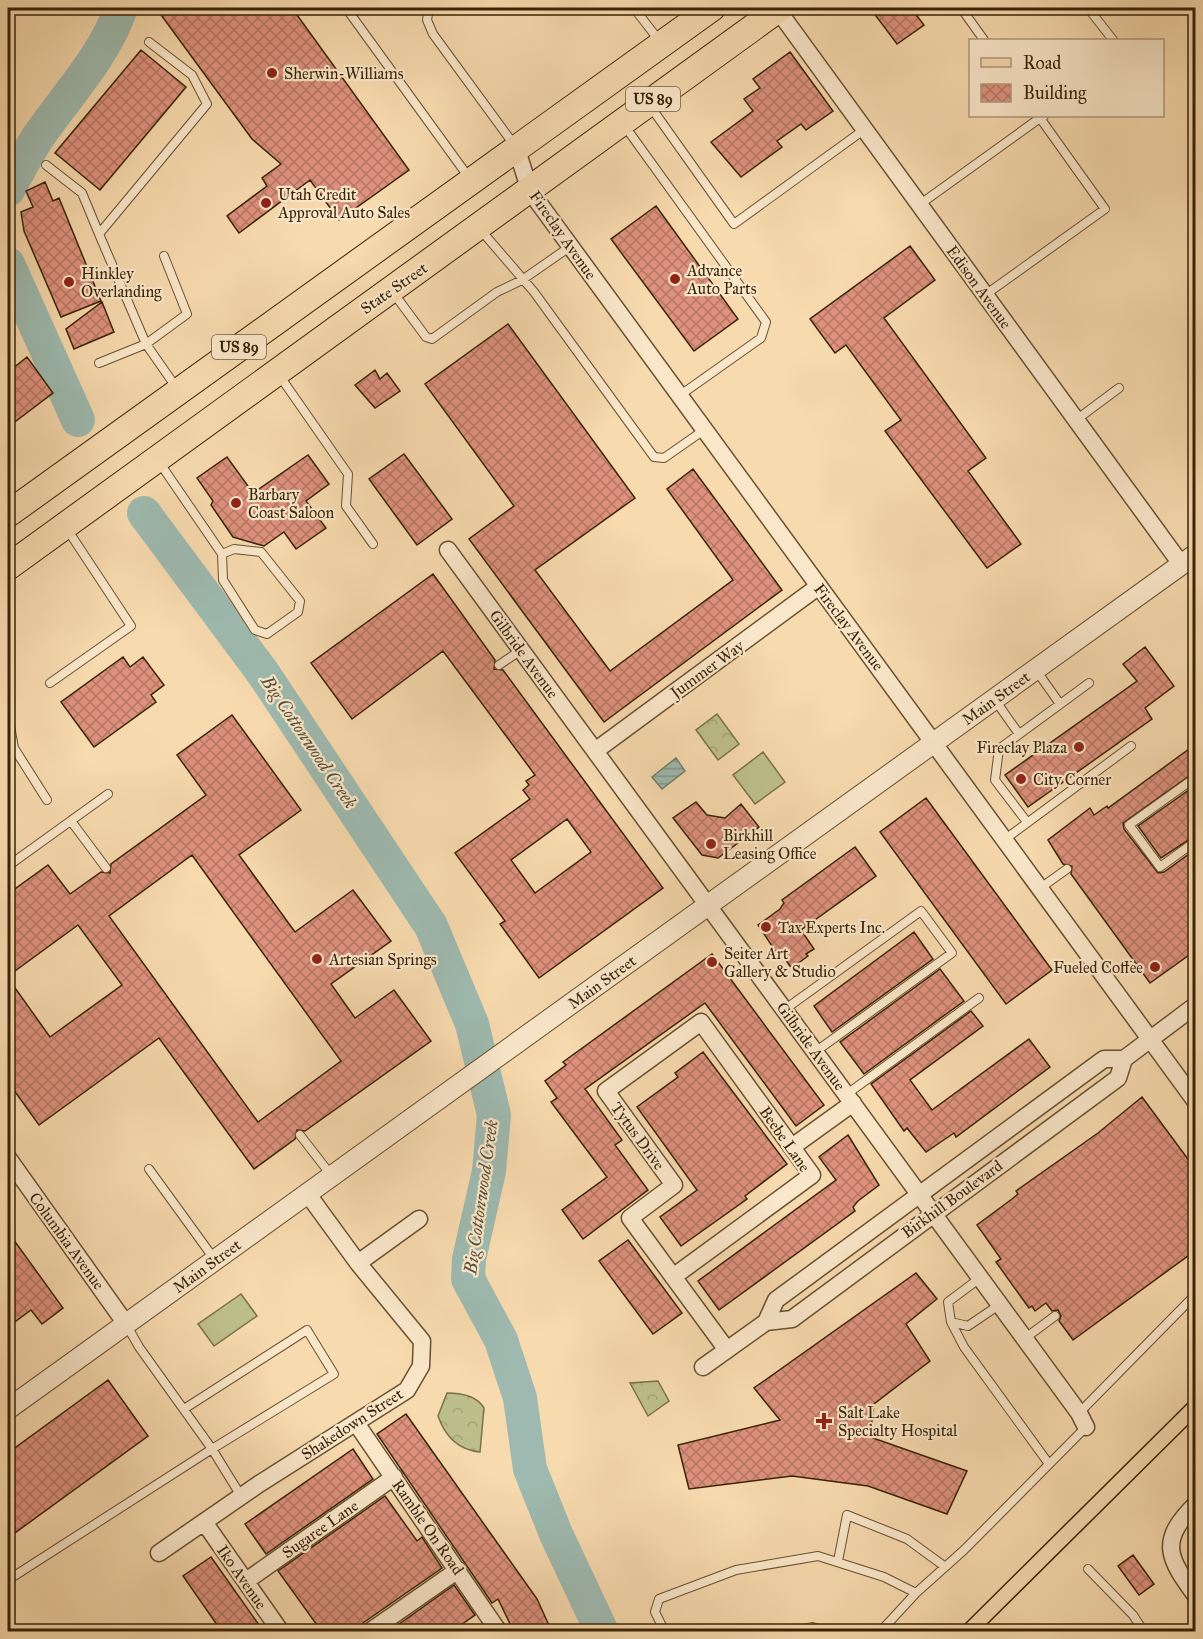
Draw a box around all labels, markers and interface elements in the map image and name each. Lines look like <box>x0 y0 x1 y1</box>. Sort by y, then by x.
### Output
legend <box>969 39 1164 117</box>
text: Road <box>1023 52 1061 74</box>
place label: Sherwin-Williams <box>284 64 404 83</box>
marker: Sherwin-Williams <box>265 66 279 80</box>
text: Building <box>1023 82 1087 105</box>
road number: US 89 <box>626 87 680 111</box>
place label: Utah Credit Approval Auto Sales <box>277 185 410 222</box>
street label: Fireclay Avenue <box>525 187 601 283</box>
marker: Utah Credit Approval Auto Sales <box>259 196 273 210</box>
street label: Edison Avenue <box>942 242 1016 333</box>
street label: State Street <box>357 258 431 318</box>
place label: Advance Auto Parts <box>686 261 757 298</box>
place label: Hinkley Overlanding <box>81 264 162 302</box>
marker: Advance Auto Parts <box>668 272 682 286</box>
marker: Hinkley Overlanding <box>62 275 76 289</box>
road number: US 89 <box>212 335 266 359</box>
place label: Barbary Coast Saloon <box>248 485 334 522</box>
marker: Barbary Coast Saloon <box>229 496 243 510</box>
street label: Fireclay Avenue <box>810 580 888 675</box>
street label: Gilbride Avenue <box>486 606 563 702</box>
street label: Jummer Way <box>665 636 748 704</box>
street label: Main Street <box>958 667 1034 729</box>
water label: Big Cottonwood Creek <box>256 670 362 813</box>
place label: Fireclay Plaza <box>977 738 1067 757</box>
marker: Fireclay Plaza <box>1072 740 1086 754</box>
place label: City Corner <box>1033 770 1111 789</box>
marker: City Corner <box>1014 772 1028 786</box>
place label: Birkhill Leasing Office <box>723 826 817 864</box>
marker: Birkhill Leasing Office <box>704 837 718 851</box>
place label: Tax Experts Inc. <box>778 918 885 937</box>
marker: Tax Experts Inc. <box>759 920 773 934</box>
place label: Seiter Art Gallery & Studio <box>724 944 836 981</box>
place label: Artesian Springs <box>328 950 437 970</box>
street label: Main Street <box>564 951 640 1013</box>
marker: Artesian Springs <box>310 952 324 966</box>
marker: Seiter Art Gallery & Studio <box>705 955 719 969</box>
place label: Fueled Coffee <box>1053 958 1143 977</box>
marker: Fueled Coffee <box>1148 960 1162 974</box>
street label: Gilbride Avenue <box>773 998 850 1094</box>
street label: Tytus Drive <box>607 1098 669 1174</box>
street label: Beebe Lane <box>756 1103 815 1176</box>
water label: Big Cottonwood Creek <box>459 1118 503 1277</box>
street label: Birkhill Boulevard <box>898 1156 1006 1242</box>
street label: Columbia Avenue <box>25 1189 109 1294</box>
street label: Main Street <box>169 1235 245 1297</box>
street label: Shakedown Street <box>298 1384 407 1464</box>
place label: Salt Lake Specialty Hospital <box>838 1403 958 1440</box>
marker: Salt Lake Specialty Hospital <box>815 1412 833 1430</box>
street label: Ramble On Road <box>388 1476 468 1578</box>
street label: Sugaree Lane <box>278 1496 363 1563</box>
street label: Iko Avenue <box>213 1541 271 1613</box>

